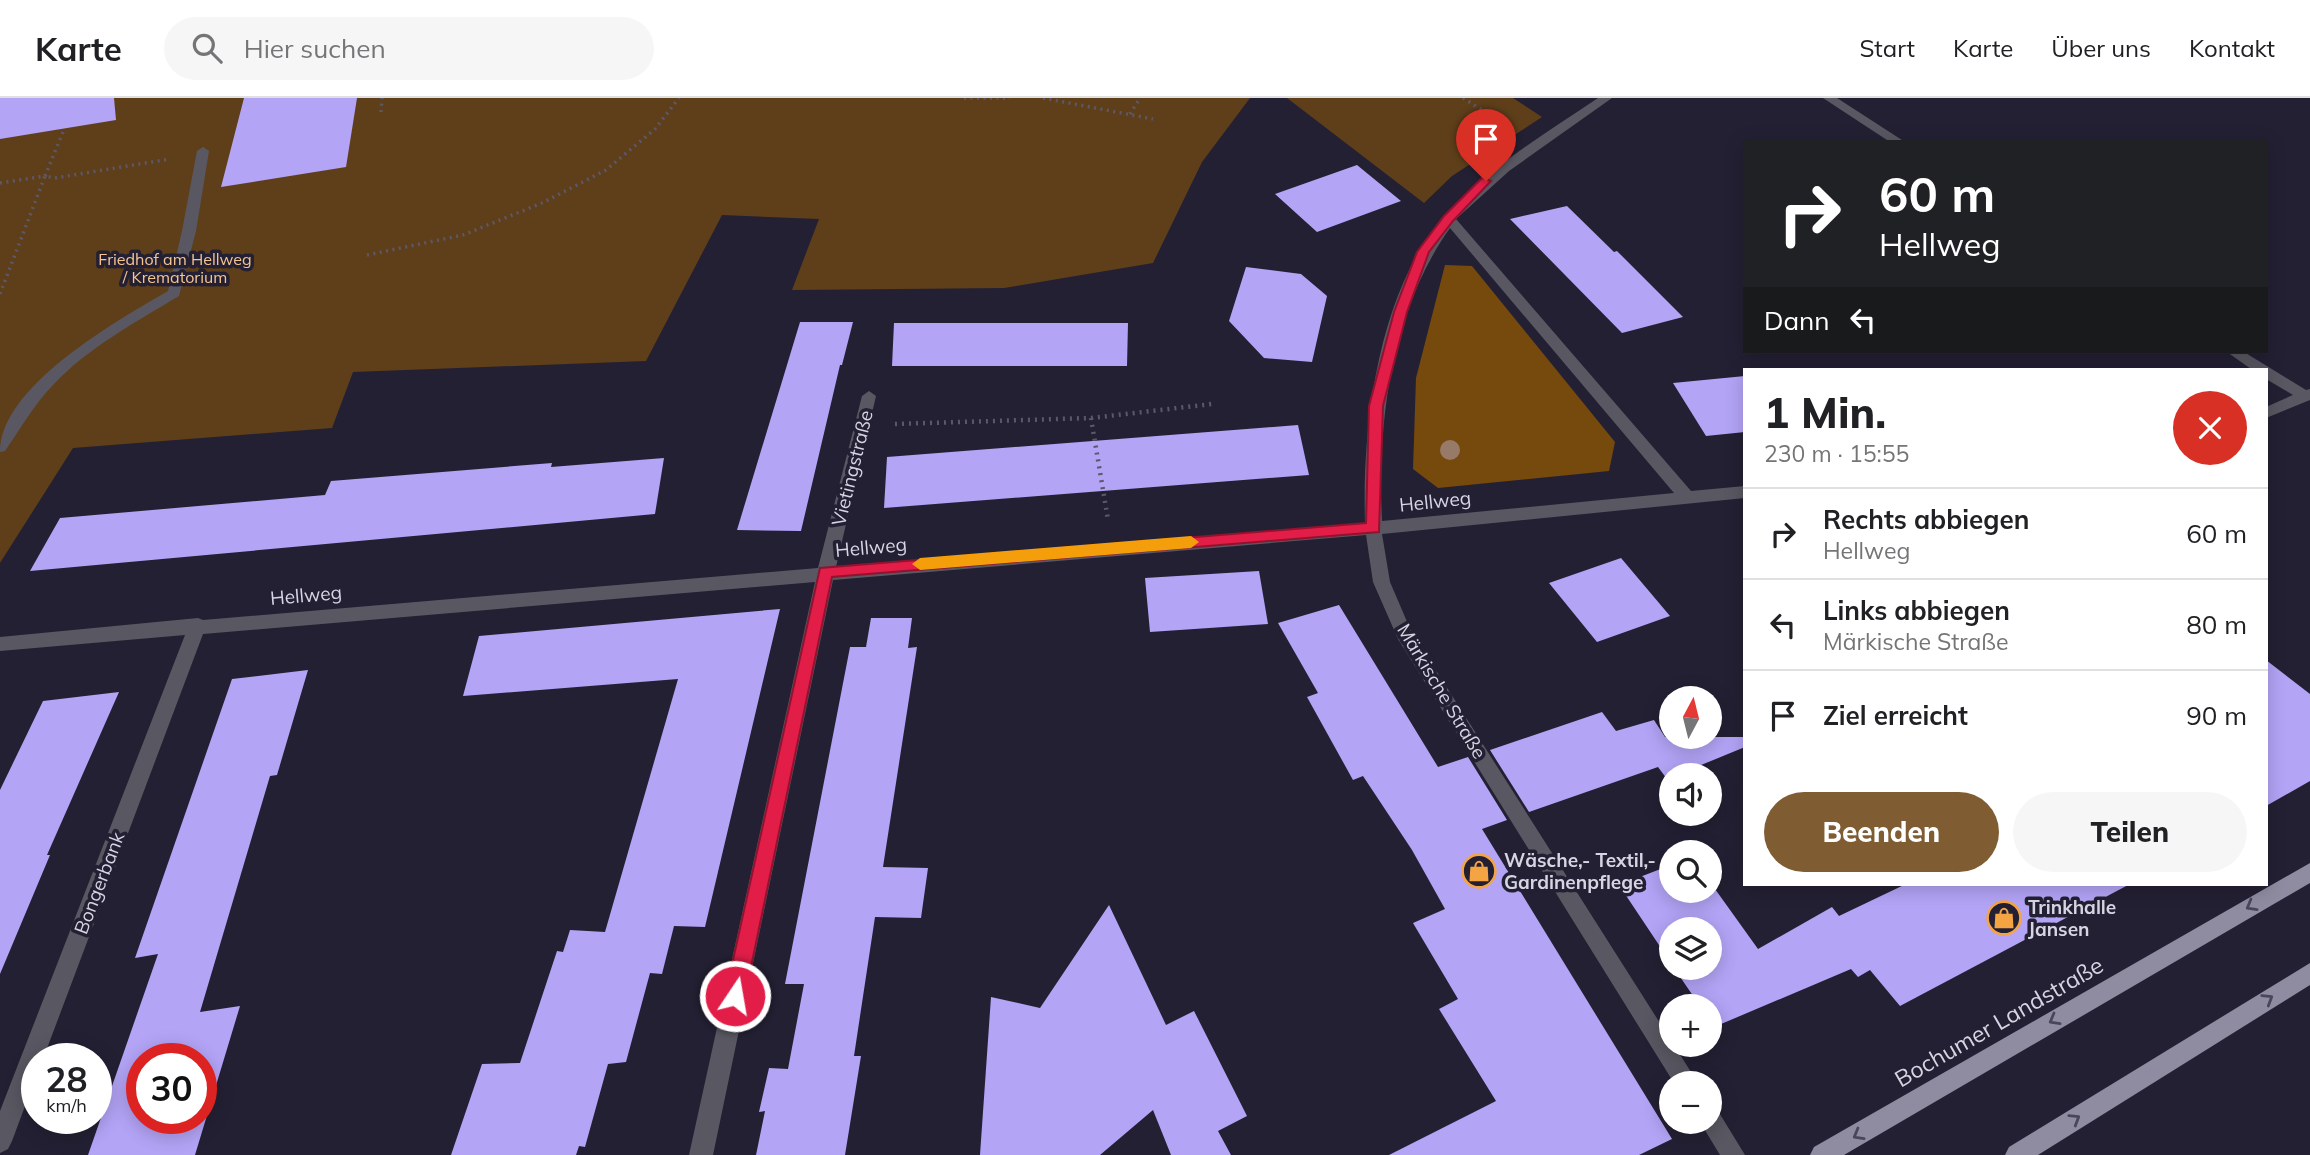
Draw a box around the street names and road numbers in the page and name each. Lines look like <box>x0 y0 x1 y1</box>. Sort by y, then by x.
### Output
street label: Vietingstraße <box>826 408 878 528</box>
street label: Hellweg <box>1398 485 1472 517</box>
street label: Hellweg <box>834 532 908 562</box>
street label: Hellweg <box>269 580 343 610</box>
street label: Märkische Straße <box>1392 619 1492 763</box>
street label: Bongerbank <box>69 828 130 937</box>
street label: Bochumer Landstraße <box>1889 950 2108 1093</box>

